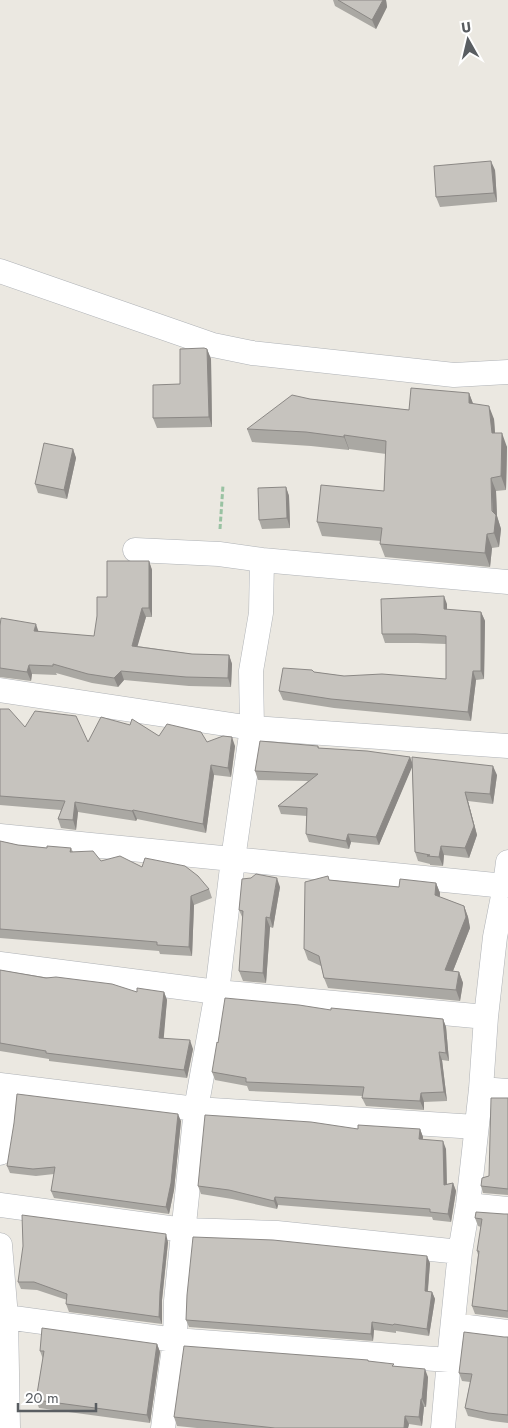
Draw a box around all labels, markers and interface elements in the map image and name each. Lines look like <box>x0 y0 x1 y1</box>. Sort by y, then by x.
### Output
north arrow <box>443 15 493 65</box>
text: U <box>460 17 472 38</box>
scale bar <box>18 1380 95 1412</box>
text: 20 m <box>25 1387 59 1409</box>

